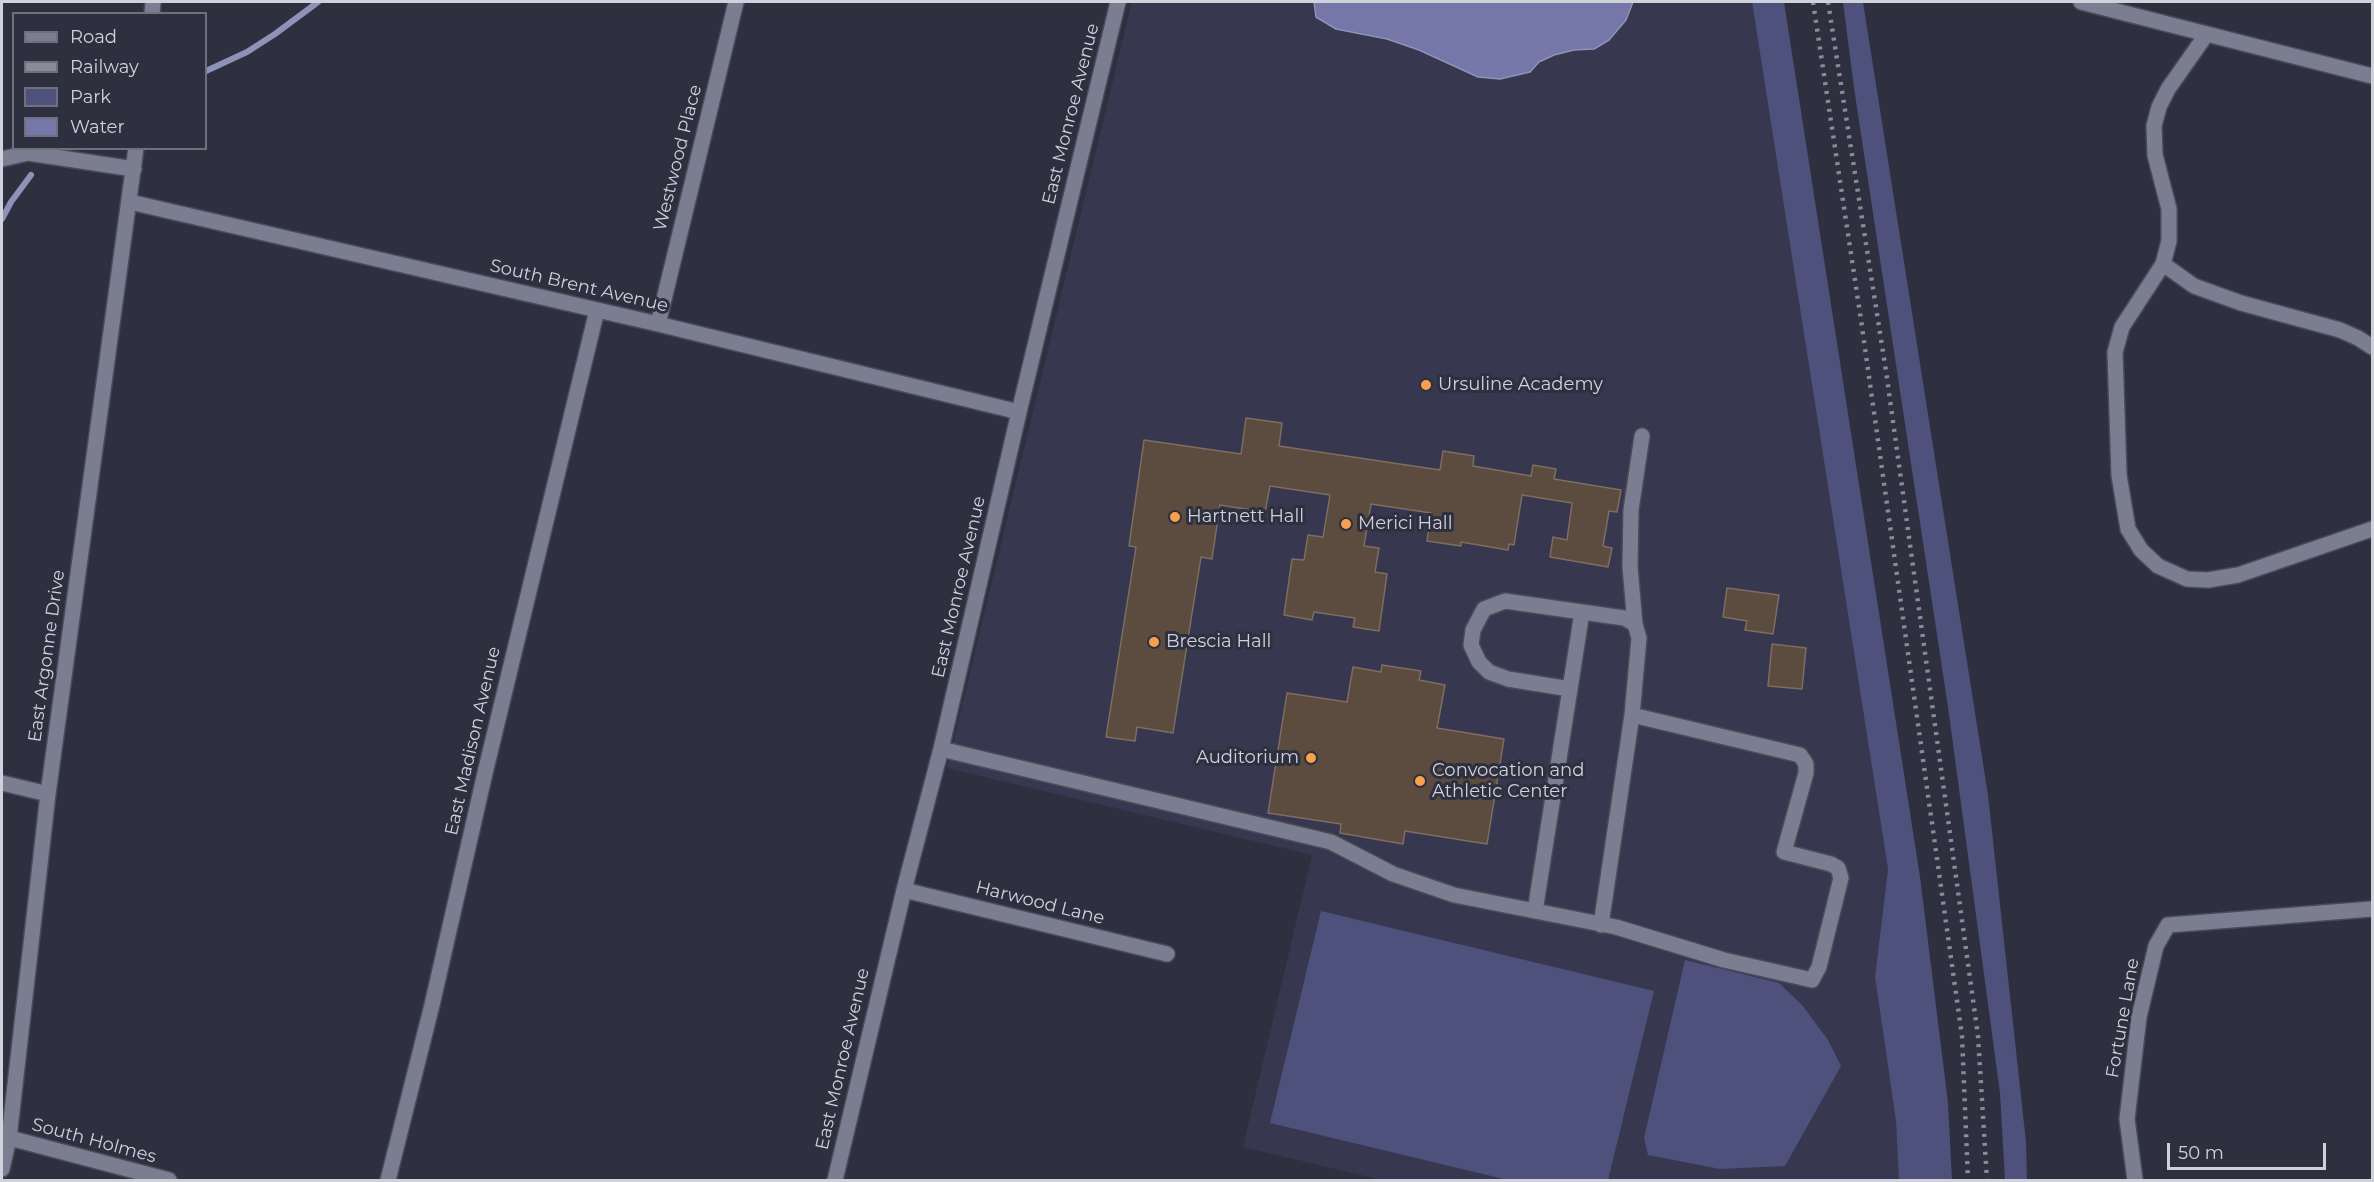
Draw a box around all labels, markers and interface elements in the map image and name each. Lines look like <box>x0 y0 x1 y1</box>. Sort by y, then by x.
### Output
legend <box>12 12 207 150</box>
street label: East Monroe Avenue <box>1038 21 1104 207</box>
text: Road <box>70 26 117 48</box>
text: Railway <box>70 56 139 78</box>
street label: Westwood Place <box>649 83 707 233</box>
text: Park <box>70 86 111 108</box>
text: Water <box>70 116 125 138</box>
street label: South Brent Avenue <box>488 255 670 317</box>
place label: Ursuline Academy <box>1438 374 1603 396</box>
marker: Ursuline Academy <box>1419 378 1433 392</box>
street label: East Monroe Avenue <box>928 494 990 680</box>
place label: Hartnett Hall <box>1187 506 1304 528</box>
marker: Hartnett Hall <box>1168 510 1182 524</box>
place label: Merici Hall <box>1358 513 1452 535</box>
marker: Merici Hall <box>1339 517 1353 531</box>
street label: East Argonne Drive <box>24 568 70 744</box>
place label: Brescia Hall <box>1166 631 1271 653</box>
marker: Brescia Hall <box>1147 635 1161 649</box>
street label: East Madison Avenue <box>441 645 505 837</box>
place label: Auditorium <box>1196 747 1299 769</box>
marker: Auditorium <box>1304 751 1318 765</box>
place label: Convocation and Athletic Center <box>1432 760 1584 802</box>
marker: Convocation and Athletic Center <box>1413 774 1427 788</box>
street label: Harwood Lane <box>973 877 1107 929</box>
street label: Fortune Lane <box>2102 956 2144 1080</box>
street label: East Monroe Avenue <box>812 966 874 1152</box>
street label: South Holmes <box>29 1114 159 1168</box>
scale bar <box>2170 1131 2329 1169</box>
text: 50 m <box>2178 1142 2224 1164</box>

